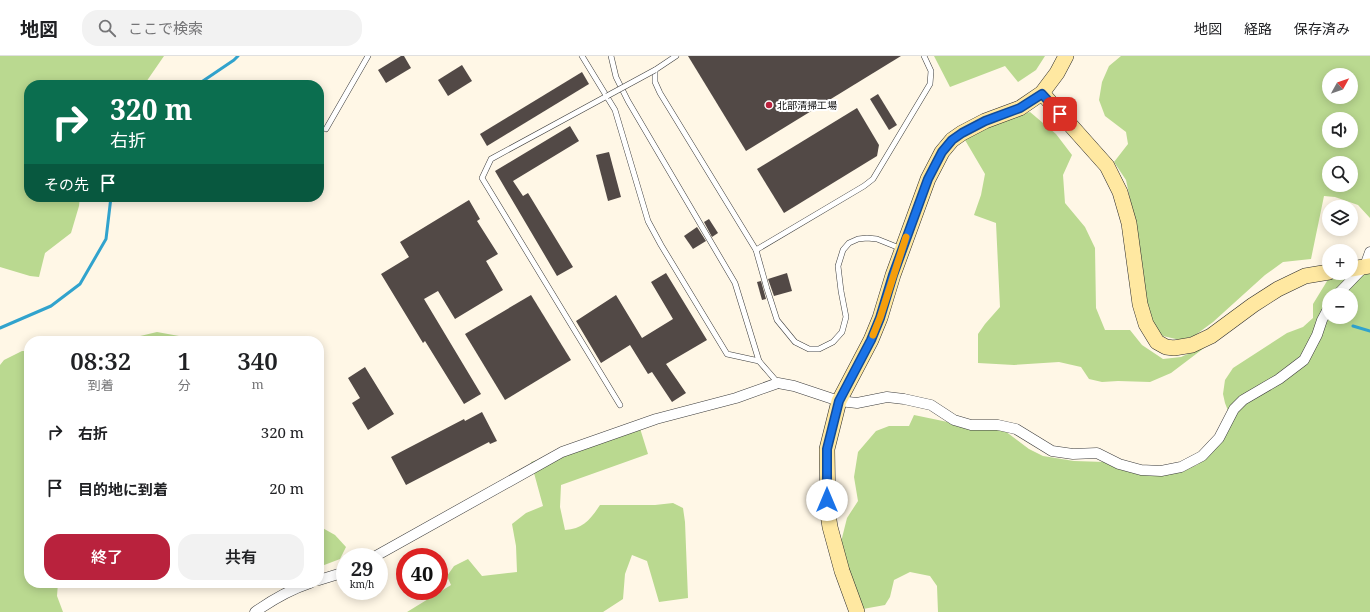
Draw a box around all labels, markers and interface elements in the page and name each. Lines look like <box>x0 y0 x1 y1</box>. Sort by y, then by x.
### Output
search box <box>82 10 362 46</box>
text: 地図 <box>20 16 58 42</box>
icon: search <box>96 17 118 39</box>
text: ここで検索 <box>128 18 203 38</box>
text: 地図 <box>1194 19 1222 38</box>
text: 経路 <box>1244 19 1272 38</box>
text: 保存済み <box>1294 19 1350 38</box>
north arrow <box>1322 68 1358 104</box>
map controls <box>1322 68 1358 324</box>
text: 320 m <box>110 90 192 128</box>
icon: right <box>44 96 96 148</box>
pin <box>1043 97 1077 131</box>
place label: 北部清掃工場 <box>777 98 837 112</box>
marker: 北部清掃工場 <box>764 100 774 110</box>
icon: arrive <box>1049 103 1071 125</box>
button: sound <box>1322 112 1358 148</box>
text: 右折 <box>110 128 146 152</box>
button: search <box>1322 156 1358 192</box>
icon: arrive <box>97 172 119 194</box>
text: その先 <box>44 174 89 194</box>
button: layers <box>1322 200 1358 236</box>
button: + <box>1322 244 1358 280</box>
button: − <box>1322 288 1358 324</box>
text: 08:32 <box>70 344 131 377</box>
text: 1 <box>178 344 191 377</box>
text: 340 <box>237 344 278 377</box>
text: m <box>251 375 264 393</box>
text: 到着 <box>88 376 114 394</box>
text: 分 <box>178 376 191 394</box>
icon: right <box>44 421 66 443</box>
text: 320 m <box>261 422 304 442</box>
text: 右折 <box>78 423 108 443</box>
icon: arrive <box>44 477 66 499</box>
text: 20 m <box>269 478 304 498</box>
text: 目的地に到着 <box>78 479 168 499</box>
position arrow <box>806 479 848 521</box>
button: 終了 <box>44 534 170 580</box>
button: 共有 <box>178 534 304 580</box>
speed limit sign: 40 <box>396 548 448 600</box>
text: 29 <box>351 555 373 582</box>
text: km/h <box>350 577 374 591</box>

